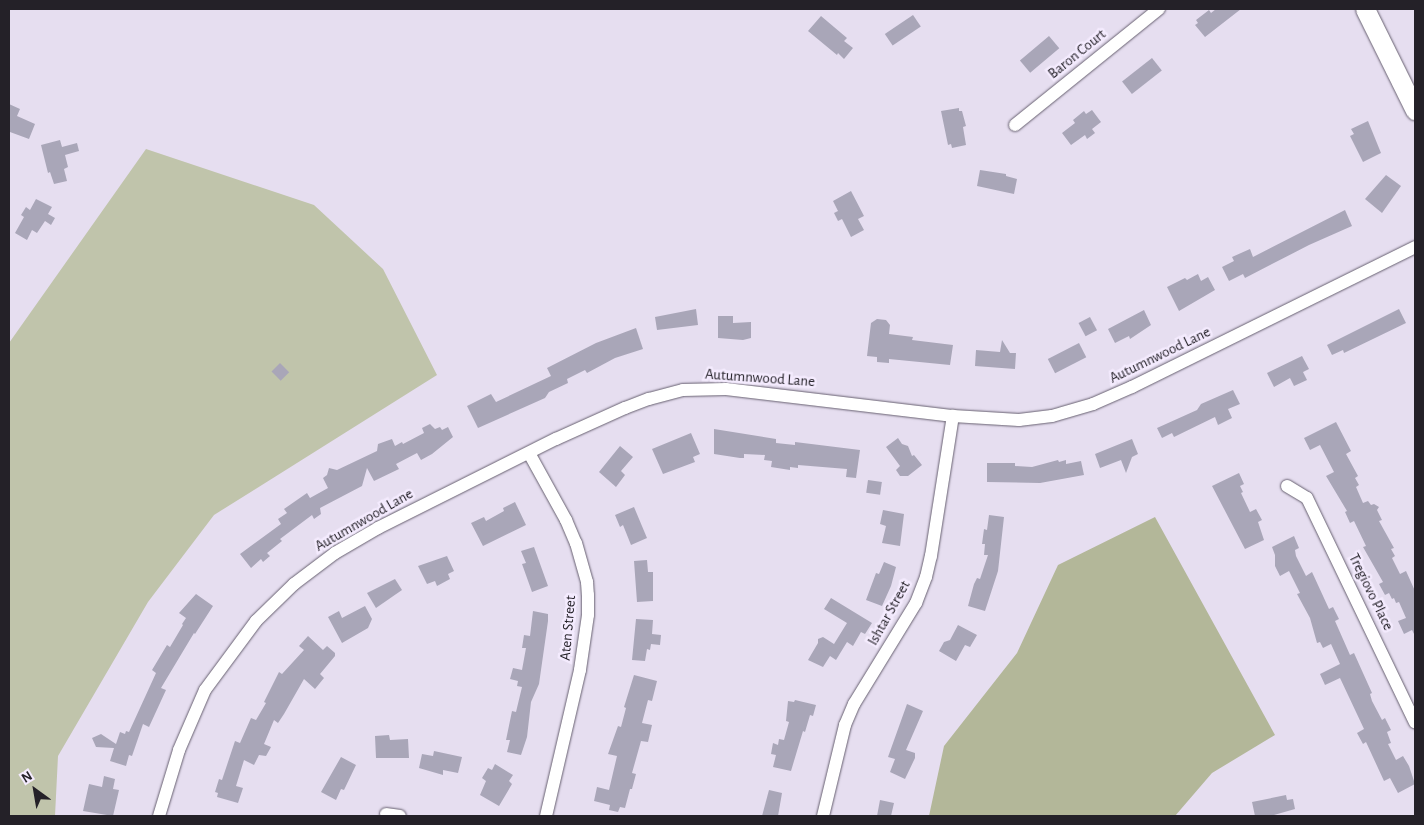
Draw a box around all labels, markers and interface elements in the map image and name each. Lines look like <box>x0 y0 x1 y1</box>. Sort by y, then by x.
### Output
street label: Baron Court <box>1044 25 1110 83</box>
street label: Autumnwood Lane <box>1107 323 1213 387</box>
street label: Autumnwood Lane <box>704 365 816 391</box>
street label: Autumnwood Lane <box>312 485 416 555</box>
street label: Tregiovo Place <box>1345 551 1397 633</box>
street label: Ishtar Street <box>864 577 914 649</box>
street label: Aten Street <box>556 595 580 661</box>
north arrow <box>10 765 60 815</box>
text: N <box>19 769 35 786</box>

